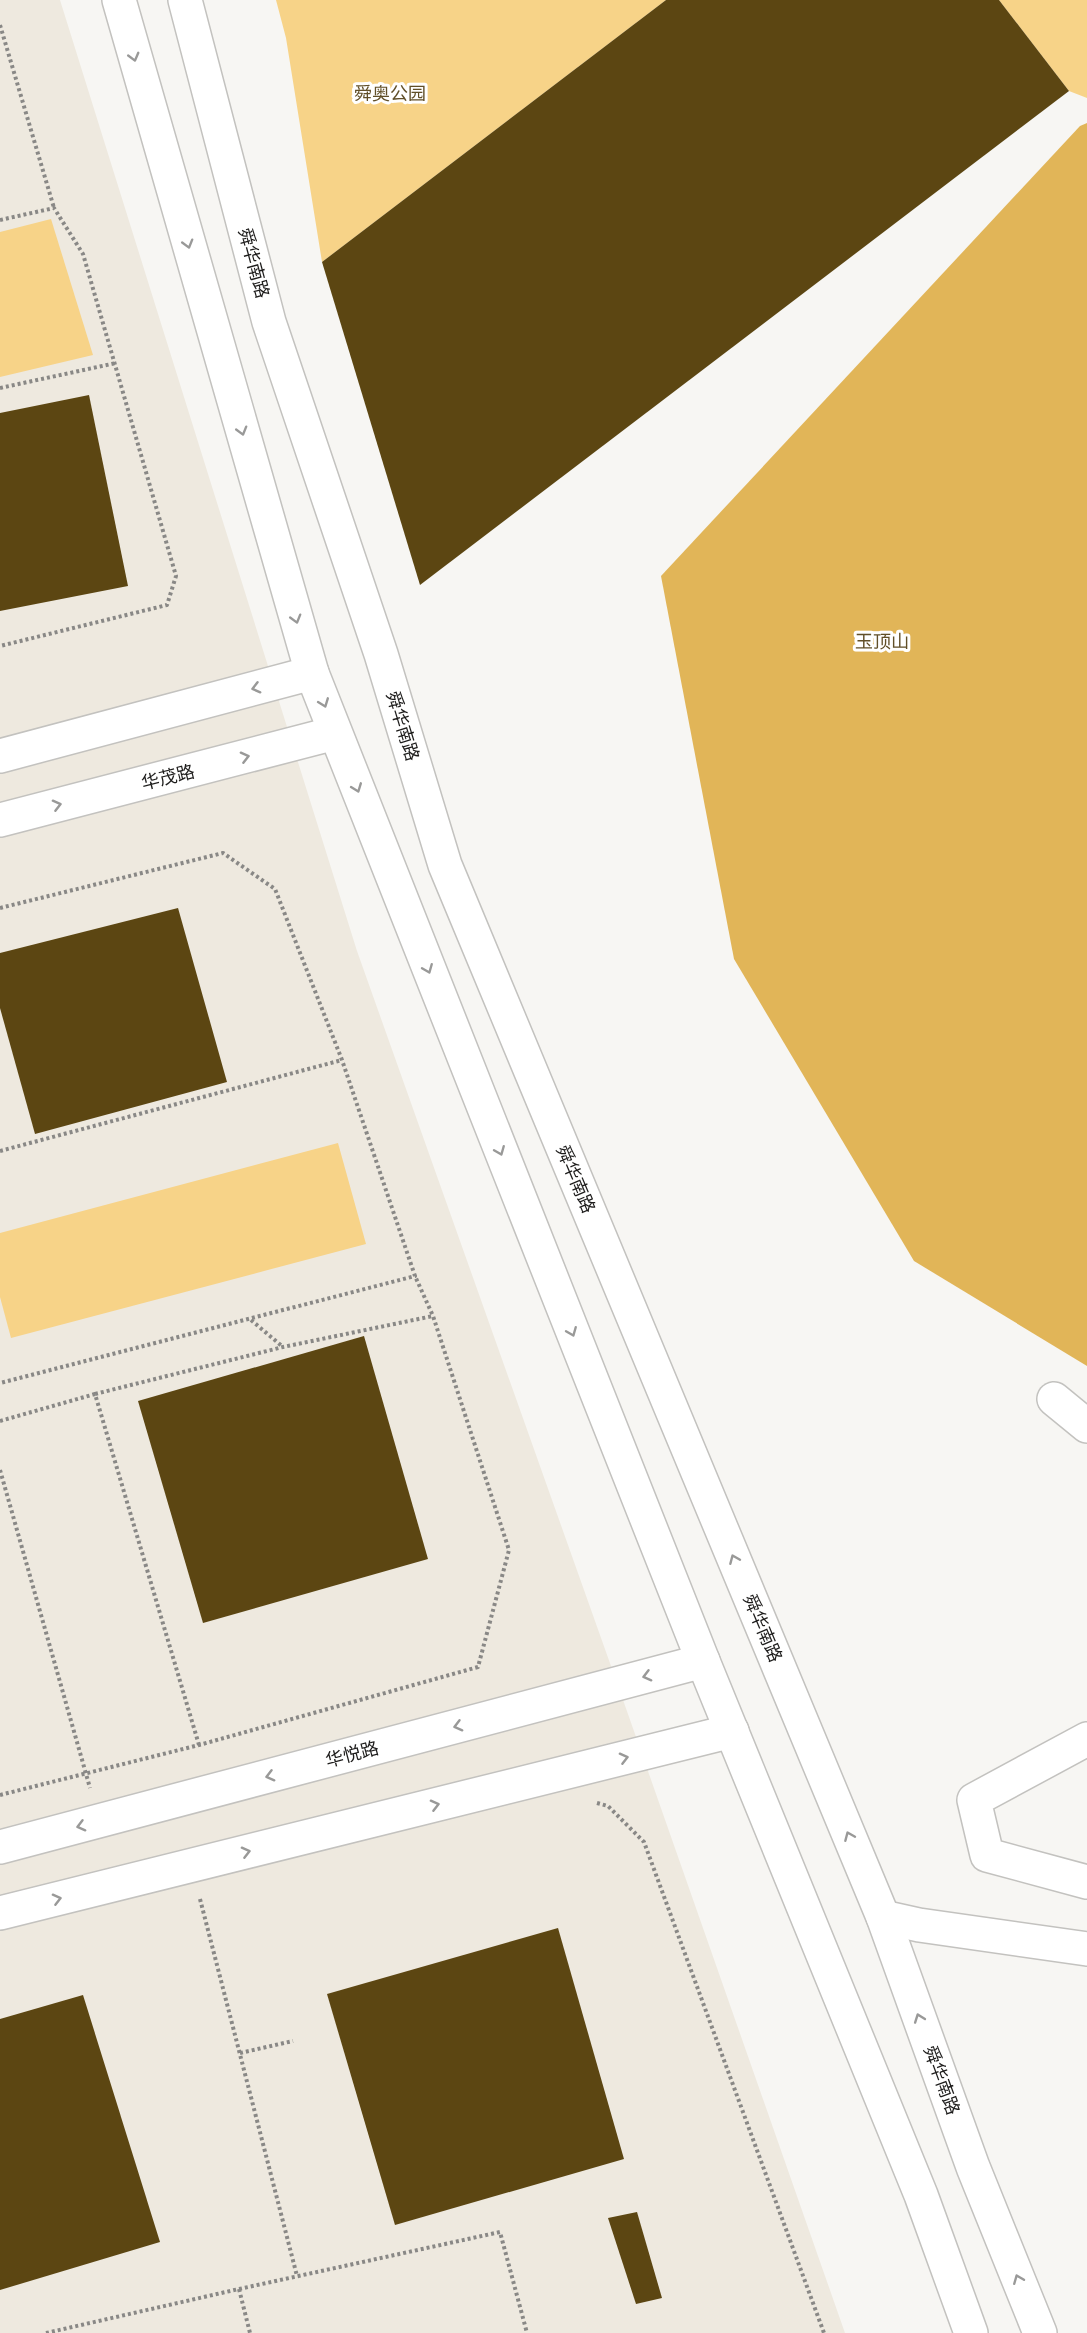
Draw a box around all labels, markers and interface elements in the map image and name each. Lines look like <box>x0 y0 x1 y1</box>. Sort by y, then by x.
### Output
one-way arrow <box>127 51 139 61</box>
park label: 舜奥公园 <box>354 83 426 104</box>
street label: 舜华南路 <box>235 226 273 300</box>
one-way arrow <box>181 238 193 249</box>
one-way arrow <box>235 425 247 436</box>
one-way arrow <box>289 613 301 624</box>
park label: 玉顶山 <box>855 631 909 652</box>
one-way arrow <box>251 681 261 693</box>
street label: 舜华南路 <box>382 689 424 763</box>
one-way arrow <box>316 697 329 708</box>
one-way arrow <box>240 751 250 764</box>
street label: 华茂路 <box>139 760 197 794</box>
one-way arrow <box>349 782 362 793</box>
one-way arrow <box>51 800 61 813</box>
one-way arrow <box>421 963 433 974</box>
street label: 舜华南路 <box>552 1142 600 1216</box>
one-way arrow <box>493 1144 505 1155</box>
one-way arrow <box>565 1325 577 1336</box>
one-way arrow <box>729 1554 741 1565</box>
street label: 舜华南路 <box>739 1591 787 1665</box>
one-way arrow <box>642 1668 652 1681</box>
one-way arrow <box>453 1718 463 1731</box>
street label: 华悦路 <box>323 1737 381 1771</box>
one-way arrow <box>619 1752 629 1765</box>
one-way arrow <box>265 1768 275 1781</box>
one-way arrow <box>430 1799 440 1812</box>
one-way arrow <box>76 1818 86 1831</box>
one-way arrow <box>844 1831 856 1842</box>
one-way arrow <box>241 1846 251 1859</box>
one-way arrow <box>52 1893 62 1906</box>
one-way arrow <box>914 2013 927 2024</box>
street label: 舜华南路 <box>920 2043 964 2117</box>
one-way arrow <box>1013 2274 1025 2285</box>

